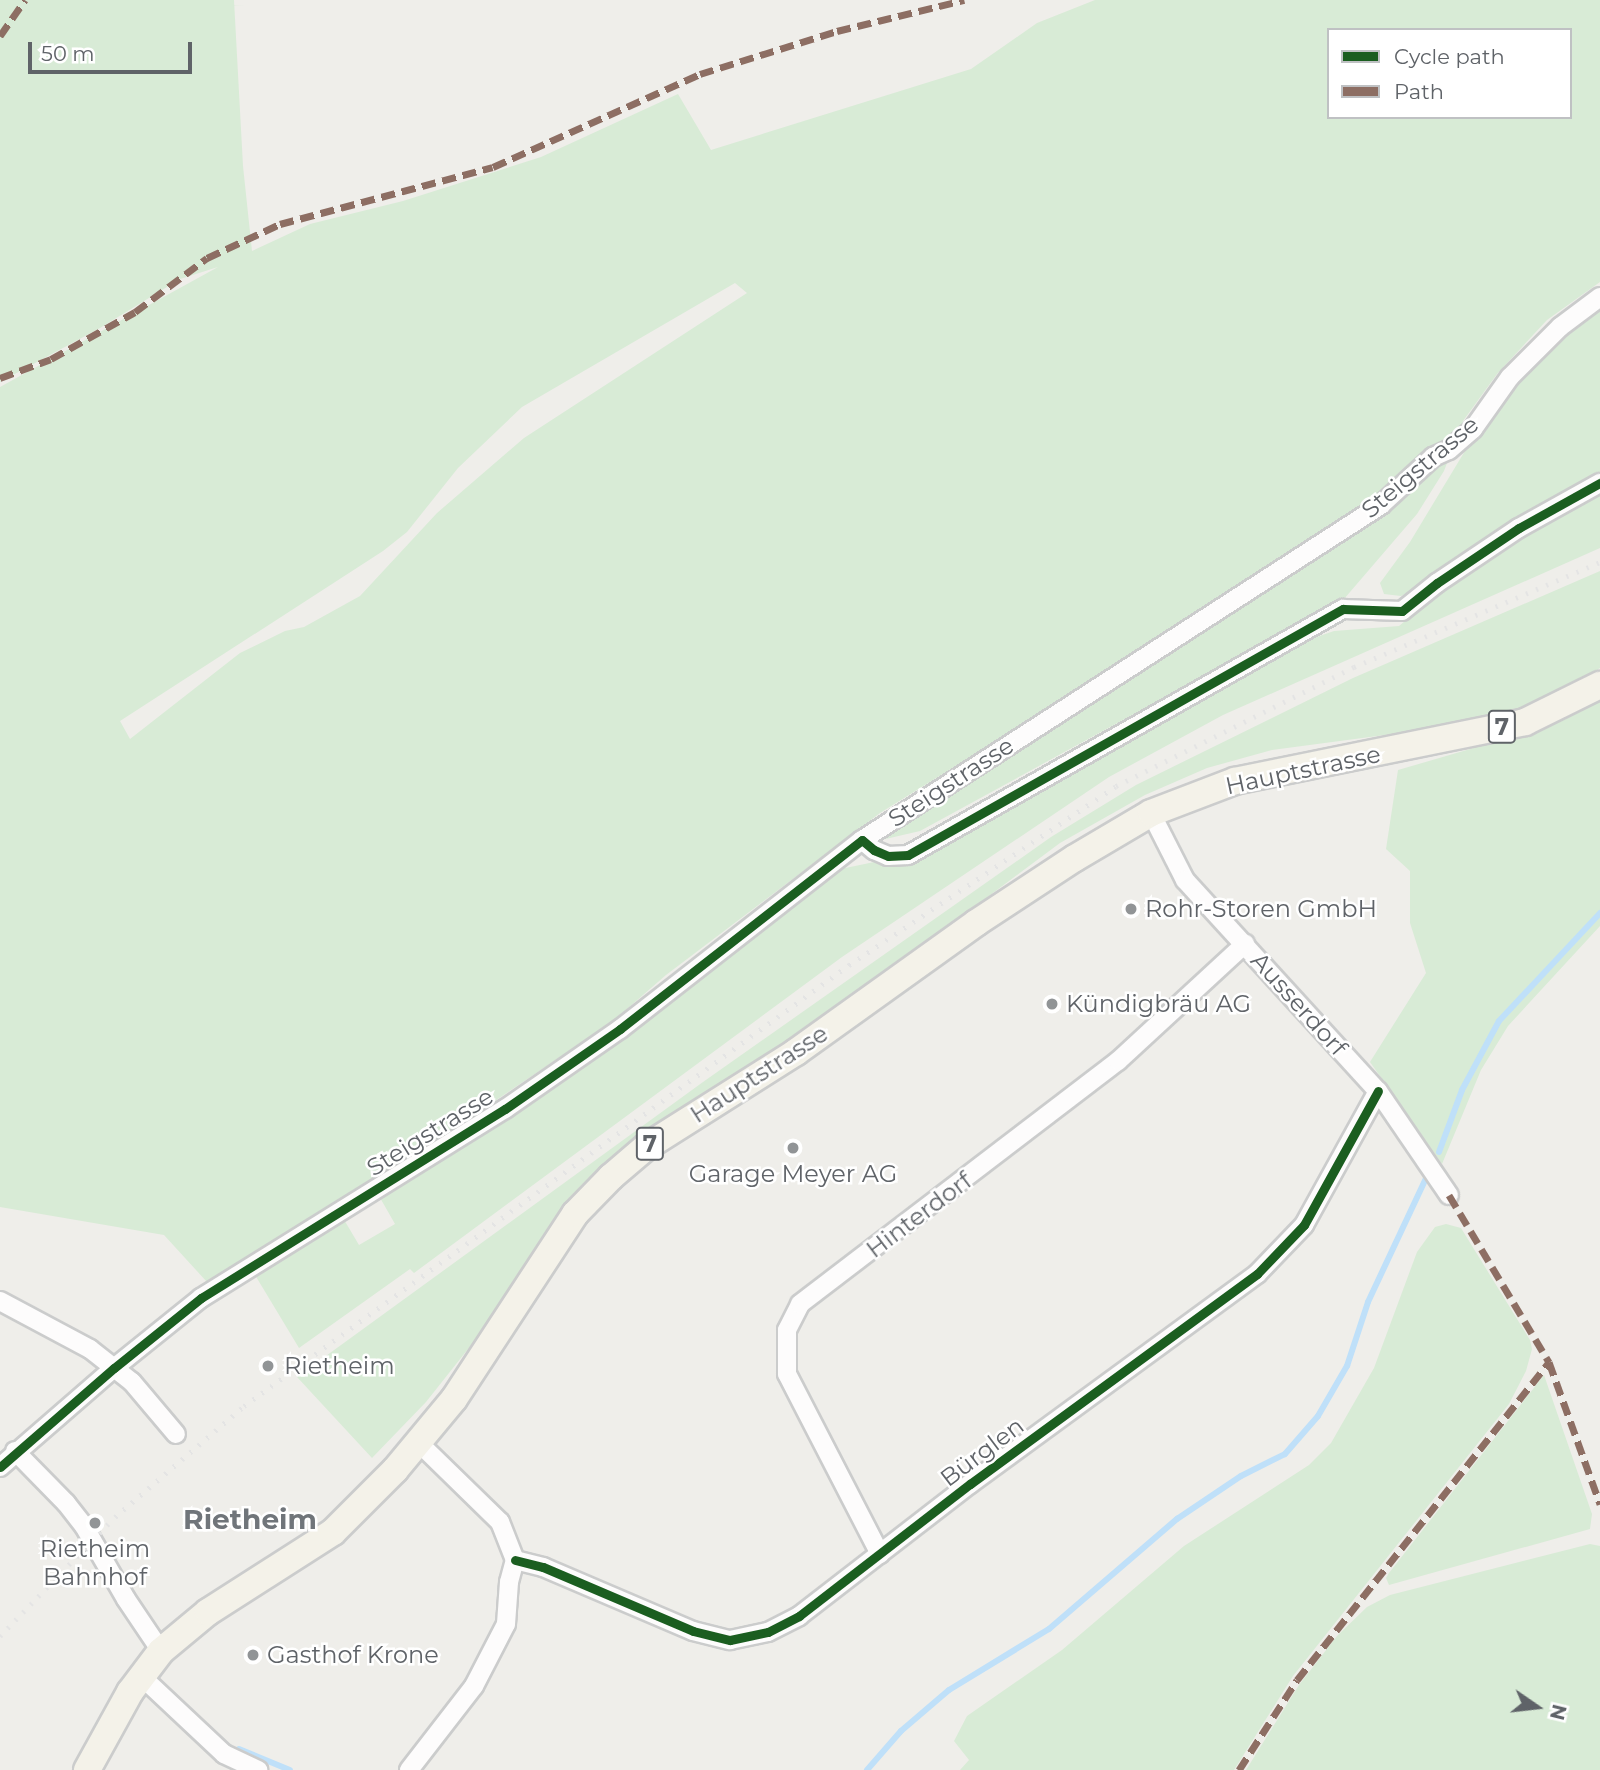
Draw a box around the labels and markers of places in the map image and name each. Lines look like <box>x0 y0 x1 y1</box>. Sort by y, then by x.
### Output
place label: Rohr-Storen GmbH <box>1145 895 1377 923</box>
marker: Rohr-Storen GmbH <box>1123 901 1139 917</box>
place label: Kündigbräu AG <box>1066 990 1251 1018</box>
marker: Kündigbräu AG <box>1044 996 1060 1012</box>
marker: Garage Meyer AG <box>785 1140 801 1156</box>
place label: Garage Meyer AG <box>689 1160 897 1188</box>
place label: Rietheim <box>284 1352 395 1380</box>
marker: Rietheim <box>258 1356 278 1376</box>
marker: Rietheim Bahnhof <box>87 1515 103 1531</box>
place label: Rietheim Bahnhof <box>40 1535 150 1591</box>
place label: Gasthof Krone <box>267 1641 439 1669</box>
marker: Gasthof Krone <box>245 1647 261 1663</box>

